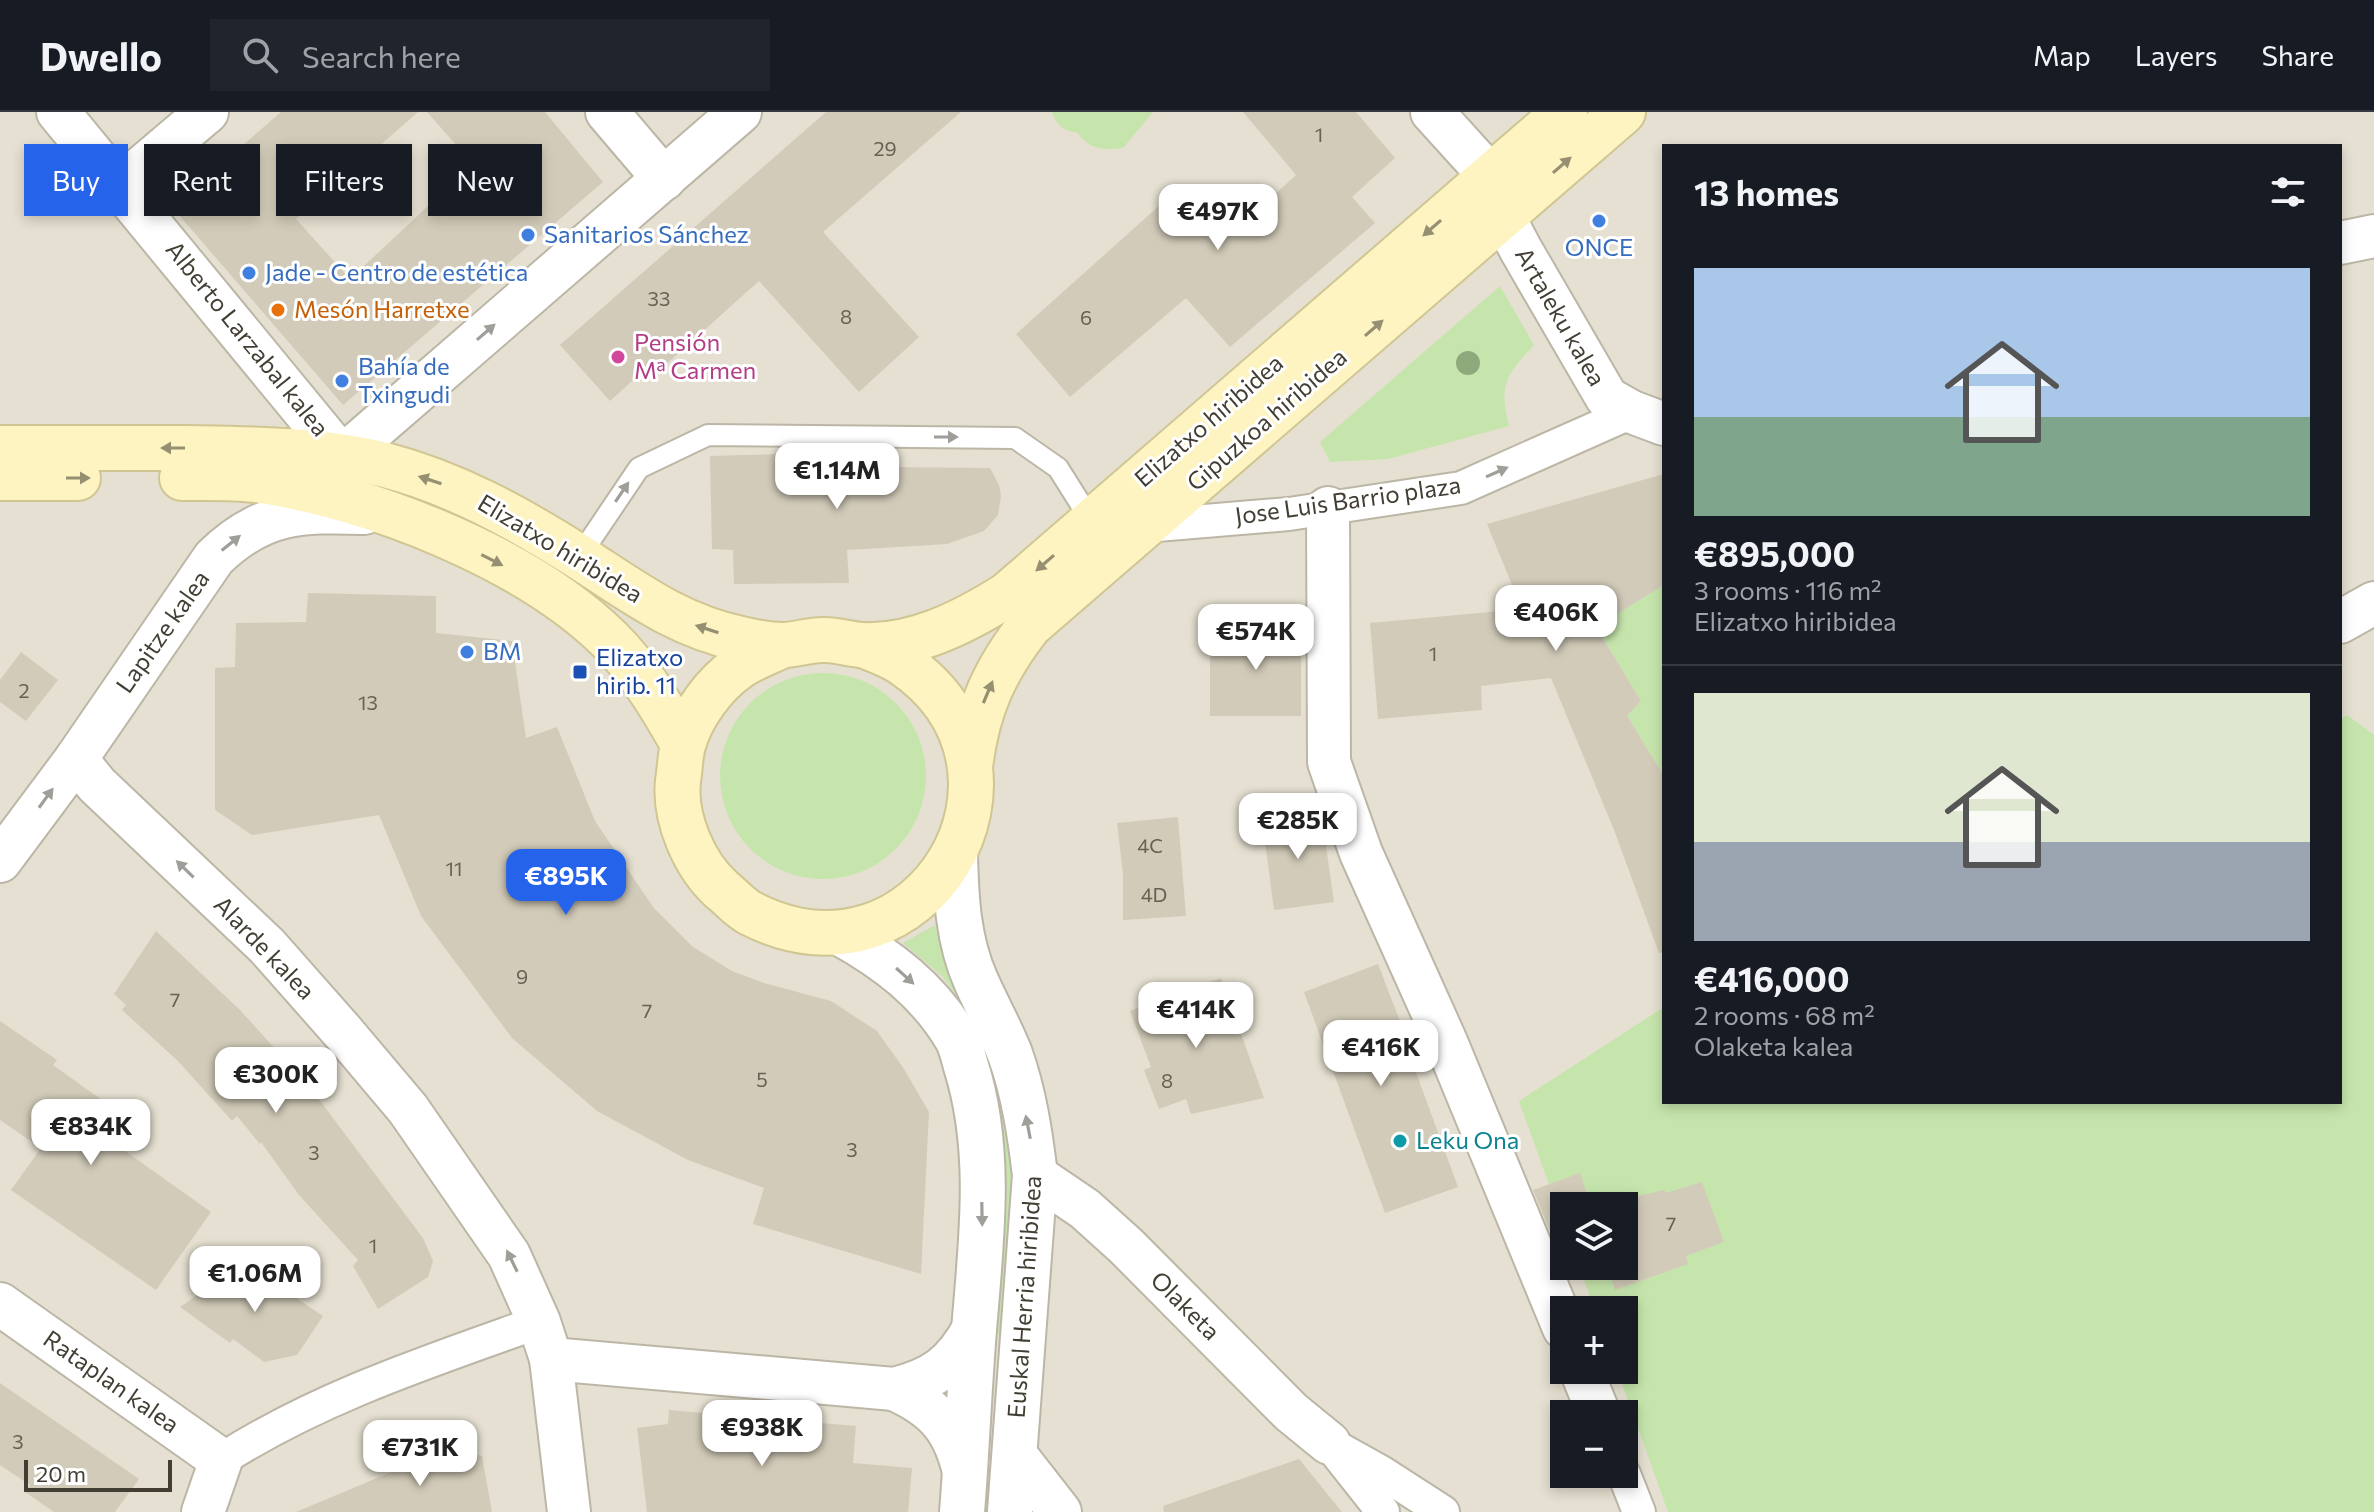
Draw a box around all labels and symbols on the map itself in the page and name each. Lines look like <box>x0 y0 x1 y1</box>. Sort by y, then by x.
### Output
house number: 1 <box>1315 122 1323 146</box>
house number: 29 <box>873 136 897 160</box>
one-way arrow <box>1552 157 1572 174</box>
pin: €497K <box>1162 184 1274 252</box>
marker: ONCE <box>1590 212 1608 230</box>
place label: Sanitarios Sánchez <box>544 219 749 248</box>
one-way arrow <box>1422 219 1442 236</box>
marker: Sanitarios Sánchez <box>519 226 537 244</box>
place label: ONCE <box>1565 232 1633 261</box>
street label: Alberto Larzabal kalea <box>161 235 336 441</box>
street label: Artaleku kalea <box>1510 242 1613 391</box>
place label: Jade - Centro de estética <box>265 257 528 286</box>
marker: Jade - Centro de estética <box>240 264 258 282</box>
house number: 33 <box>648 286 670 310</box>
place label: Mesón Harretxe <box>294 294 470 323</box>
marker: Mesón Harretxe <box>269 301 287 319</box>
house number: 8 <box>840 304 852 328</box>
house number: 6 <box>1080 305 1092 329</box>
one-way arrow <box>1363 320 1383 337</box>
one-way arrow <box>475 324 495 341</box>
place label: Pensión Mª Carmen <box>634 327 756 384</box>
street label: Gipuzkoa hiribidea <box>1180 342 1352 496</box>
marker: Pensión Mª Carmen <box>609 348 627 366</box>
street label: Elizatxo hiribidea <box>1128 348 1288 492</box>
place label: Bahía de Txingudi <box>358 351 450 408</box>
marker: Bahía de Txingudi <box>333 372 351 390</box>
one-way arrow <box>934 431 959 443</box>
one-way arrow <box>160 442 185 454</box>
pin: €1.14M <box>772 443 902 511</box>
one-way arrow <box>1486 465 1509 478</box>
street label: Jose Luis Barrio plaza <box>1233 469 1463 530</box>
one-way arrow <box>66 472 91 484</box>
one-way arrow <box>418 473 442 485</box>
one-way arrow <box>614 482 629 503</box>
street label: Elizatxo hiribidea <box>473 487 648 608</box>
one-way arrow <box>221 535 241 552</box>
one-way arrow <box>480 553 503 566</box>
one-way arrow <box>1035 554 1055 571</box>
street label: Lapitze kalea <box>109 564 215 698</box>
pin: €406K <box>1500 585 1612 653</box>
pin: €574K <box>1200 604 1312 672</box>
one-way arrow <box>694 622 718 635</box>
place label: BM <box>483 636 521 665</box>
house number: 1 <box>1429 641 1437 665</box>
place label: Elizatxo hirib. 11 <box>596 642 683 699</box>
marker: BM <box>458 643 476 661</box>
marker: Elizatxo hirib. 11 <box>571 663 589 681</box>
house number: 2 <box>18 678 30 702</box>
one-way arrow <box>982 680 995 704</box>
house number: 13 <box>358 690 378 714</box>
one-way arrow <box>38 788 54 809</box>
pin: €285K <box>1242 793 1354 861</box>
house number: 4C <box>1137 833 1163 857</box>
pin: €895K <box>510 849 622 917</box>
house number: 11 <box>445 856 463 880</box>
one-way arrow <box>176 860 195 879</box>
house number: 4D <box>1141 882 1167 906</box>
street label: Alarde kalea <box>209 889 321 1005</box>
house number: 9 <box>516 964 528 988</box>
one-way arrow <box>895 967 914 985</box>
pin: €414K <box>1140 982 1252 1050</box>
house number: 7 <box>170 987 180 1011</box>
house number: 7 <box>642 998 652 1022</box>
pin: €416K <box>1325 1020 1437 1088</box>
pin: €300K <box>220 1047 332 1115</box>
house number: 5 <box>756 1067 768 1091</box>
house number: 8 <box>1161 1068 1173 1092</box>
pin: €834K <box>35 1099 147 1167</box>
one-way arrow <box>1022 1115 1034 1140</box>
place label: Leku Ona <box>1416 1125 1519 1154</box>
marker: Leku Ona <box>1391 1132 1409 1150</box>
house number: 3 <box>846 1137 858 1161</box>
house number: 3 <box>308 1140 320 1164</box>
street label: Euskal Herria hiribidea <box>1001 1175 1046 1419</box>
one-way arrow <box>976 1202 988 1227</box>
house number: 7 <box>1666 1211 1676 1235</box>
house number: 1 <box>369 1233 377 1257</box>
pin: €1.06M <box>190 1246 320 1314</box>
one-way arrow <box>505 1249 518 1272</box>
street label: Olaketa <box>1146 1264 1227 1345</box>
street label: Rataplan kalea <box>38 1323 185 1438</box>
pin: €938K <box>706 1400 818 1468</box>
pin: €731K <box>364 1420 476 1488</box>
house number: 3 <box>12 1429 24 1453</box>
scale bar <box>24 1456 172 1492</box>

